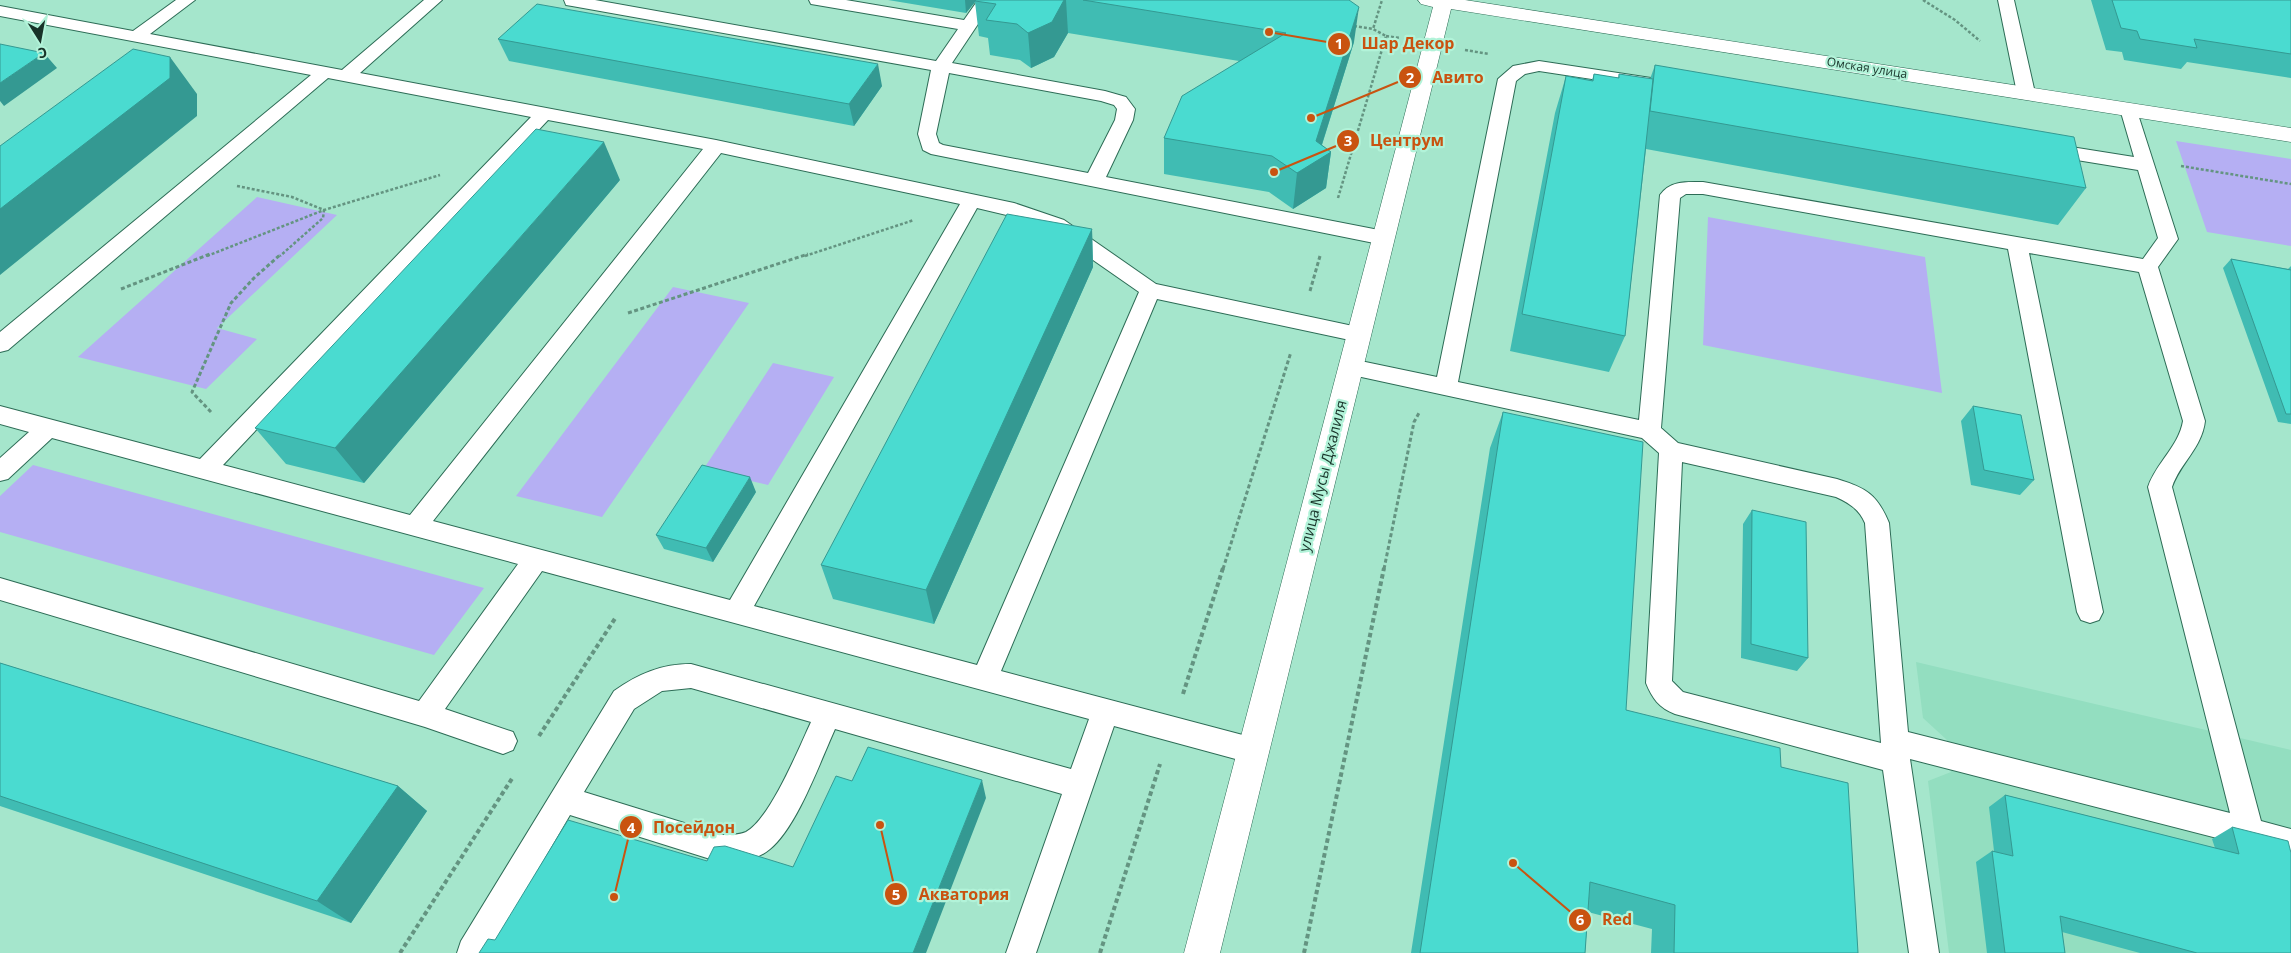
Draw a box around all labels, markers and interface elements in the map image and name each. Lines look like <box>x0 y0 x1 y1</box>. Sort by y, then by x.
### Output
north arrow <box>15 15 65 65</box>
callout: Шар Декор <box>1327 28 1465 59</box>
text: Шар Декор <box>1362 32 1454 54</box>
text: 1 <box>1335 33 1343 53</box>
text: С <box>36 43 49 63</box>
street label: Омская улица <box>1826 53 1909 82</box>
callout: Авито <box>1397 62 1494 93</box>
text: Авито <box>1432 66 1484 88</box>
text: 2 <box>1406 67 1415 87</box>
callout: Центрум <box>1335 125 1454 156</box>
text: Центрум <box>1370 129 1444 151</box>
text: 3 <box>1344 130 1352 150</box>
street label: улица Мусы Джалиля <box>1294 398 1351 554</box>
callout: Посейдон <box>618 812 745 843</box>
text: Посейдон <box>653 816 735 838</box>
text: 4 <box>627 817 636 837</box>
callout: Акватория <box>883 879 1019 910</box>
text: Акватория <box>919 883 1009 905</box>
text: 5 <box>892 884 900 904</box>
callout: Red <box>1567 904 1642 935</box>
text: Red <box>1602 908 1632 930</box>
text: 6 <box>1576 909 1585 929</box>

